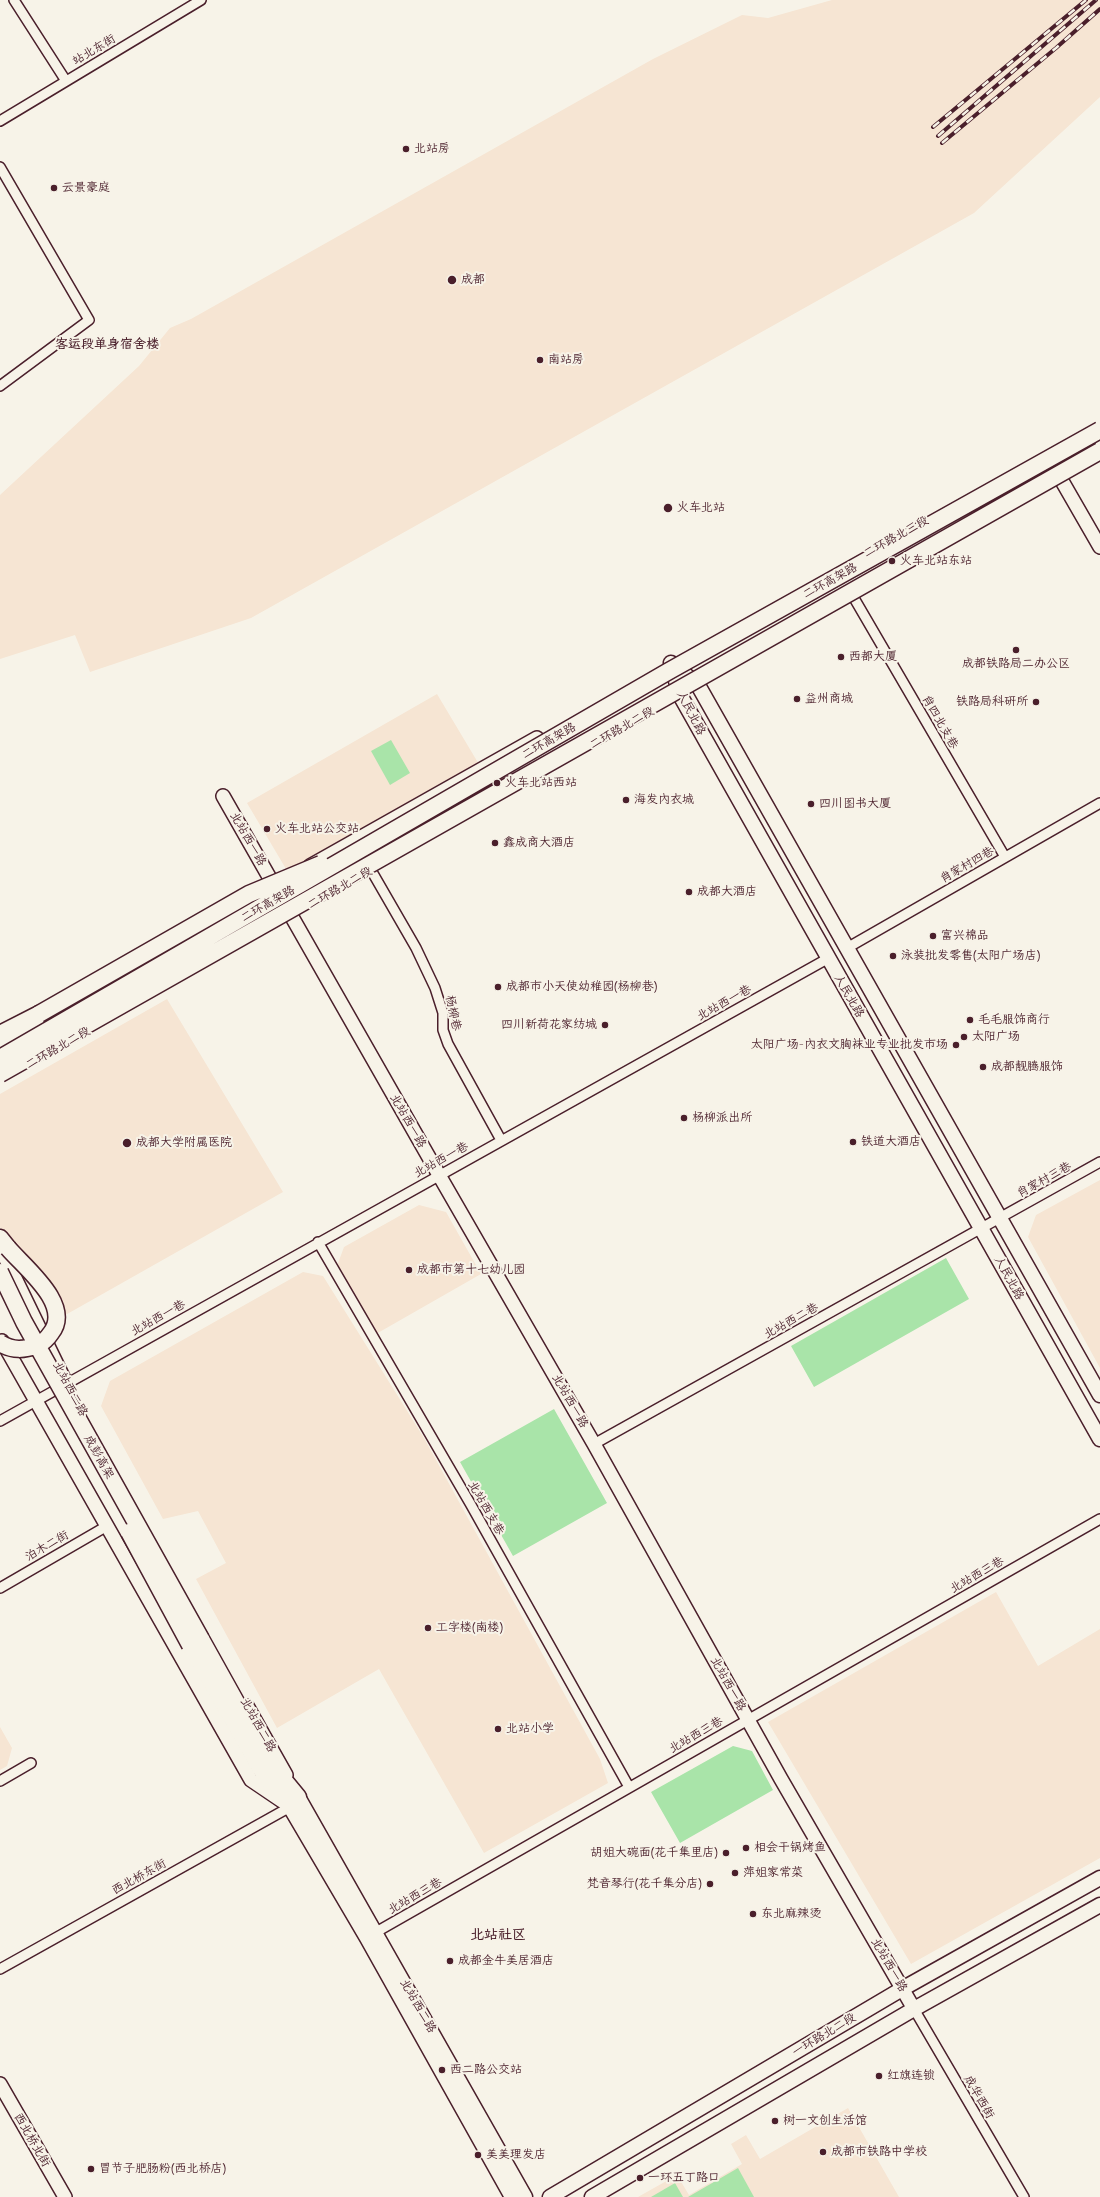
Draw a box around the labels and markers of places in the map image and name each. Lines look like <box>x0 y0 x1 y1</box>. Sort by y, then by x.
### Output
place label: 北站房 <box>414 142 450 156</box>
marker: 北站房 <box>401 144 411 154</box>
place label: 云景豪庭 <box>62 181 110 195</box>
marker: 云景豪庭 <box>49 183 59 193</box>
place label: 成都 <box>461 273 485 287</box>
marker: 成都 <box>446 274 458 286</box>
place label: 南站房 <box>548 353 584 367</box>
marker: 南站房 <box>535 355 545 365</box>
place label: 火车北站 <box>677 501 725 515</box>
marker: 火车北站 <box>662 502 674 514</box>
place label: 火车北站东站 <box>900 554 972 568</box>
marker: 火车北站东站 <box>887 556 897 566</box>
marker: 成都铁路局二办公区 <box>1011 645 1021 655</box>
place label: 西都大厦 <box>849 650 897 664</box>
marker: 西都大厦 <box>836 652 846 662</box>
place label: 成都铁路局二办公区 <box>962 657 1070 671</box>
place label: 益州商城 <box>805 692 853 706</box>
marker: 益州商城 <box>792 694 802 704</box>
place label: 铁路局科研所 <box>956 695 1028 709</box>
marker: 铁路局科研所 <box>1031 697 1041 707</box>
place label: 火车北站西站 <box>505 776 577 790</box>
marker: 火车北站西站 <box>492 778 502 788</box>
place label: 海发内衣城 <box>634 793 694 807</box>
marker: 海发内衣城 <box>621 795 631 805</box>
place label: 四川图书大厦 <box>819 797 891 811</box>
marker: 四川图书大厦 <box>806 799 816 809</box>
place label: 火车北站公交站 <box>275 822 359 836</box>
marker: 火车北站公交站 <box>262 824 272 834</box>
place label: 鑫成商大酒店 <box>503 836 575 850</box>
marker: 鑫成商大酒店 <box>490 838 500 848</box>
place label: 成都大酒店 <box>697 885 757 899</box>
marker: 成都大酒店 <box>684 887 694 897</box>
place label: 富兴棉品 <box>941 929 989 943</box>
marker: 富兴棉品 <box>928 931 938 941</box>
place label: 泳装批发零售(太阳广场店) <box>901 949 1040 963</box>
marker: 泳装批发零售(太阳广场店) <box>888 951 898 961</box>
place label: 成都市小天使幼稚园(杨柳巷) <box>506 980 657 994</box>
marker: 成都市小天使幼稚园(杨柳巷) <box>493 982 503 992</box>
place label: 毛毛服饰商行 <box>978 1013 1050 1027</box>
marker: 毛毛服饰商行 <box>965 1015 975 1025</box>
place label: 四川新荷花家纺城 <box>501 1018 597 1032</box>
marker: 四川新荷花家纺城 <box>600 1020 610 1030</box>
place label: 太阳广场 <box>972 1030 1020 1044</box>
marker: 太阳广场 <box>959 1032 969 1042</box>
place label: 太阳广场-内衣文胸袜业专业批发市场 <box>751 1038 948 1052</box>
marker: 太阳广场-内衣文胸袜业专业批发市场 <box>951 1040 961 1050</box>
place label: 成都靓腾服饰 <box>991 1060 1063 1074</box>
marker: 成都靓腾服饰 <box>978 1062 988 1072</box>
place label: 杨柳派出所 <box>692 1111 752 1125</box>
marker: 杨柳派出所 <box>679 1113 689 1123</box>
place label: 铁道大酒店 <box>861 1135 921 1149</box>
place label: 成都大学附属医院 <box>136 1136 232 1150</box>
marker: 成都大学附属医院 <box>121 1137 133 1149</box>
marker: 铁道大酒店 <box>848 1137 858 1147</box>
place label: 成都市第十七幼儿园 <box>417 1263 525 1277</box>
marker: 成都市第十七幼儿园 <box>404 1265 414 1275</box>
place label: 工字楼(南楼) <box>436 1621 503 1635</box>
marker: 工字楼(南楼) <box>423 1623 433 1633</box>
place label: 北站小学 <box>506 1722 554 1736</box>
marker: 北站小学 <box>493 1724 503 1734</box>
place label: 相会干锅烤鱼 <box>754 1841 826 1855</box>
marker: 相会干锅烤鱼 <box>741 1843 751 1853</box>
place label: 胡姐大碗面(花千集里店) <box>591 1846 718 1860</box>
marker: 胡姐大碗面(花千集里店) <box>721 1848 731 1858</box>
place label: 萍姐家常菜 <box>743 1866 803 1880</box>
marker: 萍姐家常菜 <box>730 1868 740 1878</box>
place label: 梵音琴行(花千集分店) <box>587 1877 702 1891</box>
marker: 梵音琴行(花千集分店) <box>705 1879 715 1889</box>
place label: 东北麻辣烫 <box>761 1907 821 1921</box>
marker: 东北麻辣烫 <box>748 1909 758 1919</box>
place label: 成都金牛美居酒店 <box>458 1954 554 1968</box>
marker: 成都金牛美居酒店 <box>445 1956 455 1966</box>
place label: 西二路公交站 <box>450 2063 522 2077</box>
marker: 西二路公交站 <box>437 2065 447 2075</box>
place label: 红旗连锁 <box>887 2069 935 2083</box>
marker: 红旗连锁 <box>874 2071 884 2081</box>
place label: 树一文创生活馆 <box>783 2114 867 2128</box>
marker: 树一文创生活馆 <box>770 2116 780 2126</box>
place label: 成都市铁路中学校 <box>831 2145 927 2159</box>
marker: 成都市铁路中学校 <box>818 2147 828 2157</box>
place label: 美美理发店 <box>486 2148 546 2162</box>
marker: 美美理发店 <box>473 2150 483 2160</box>
place label: 冒节子肥肠粉(西北桥店) <box>99 2162 226 2176</box>
marker: 冒节子肥肠粉(西北桥店) <box>86 2164 96 2174</box>
place label: 一环五丁路口 <box>648 2171 720 2185</box>
marker: 一环五丁路口 <box>635 2173 645 2183</box>

